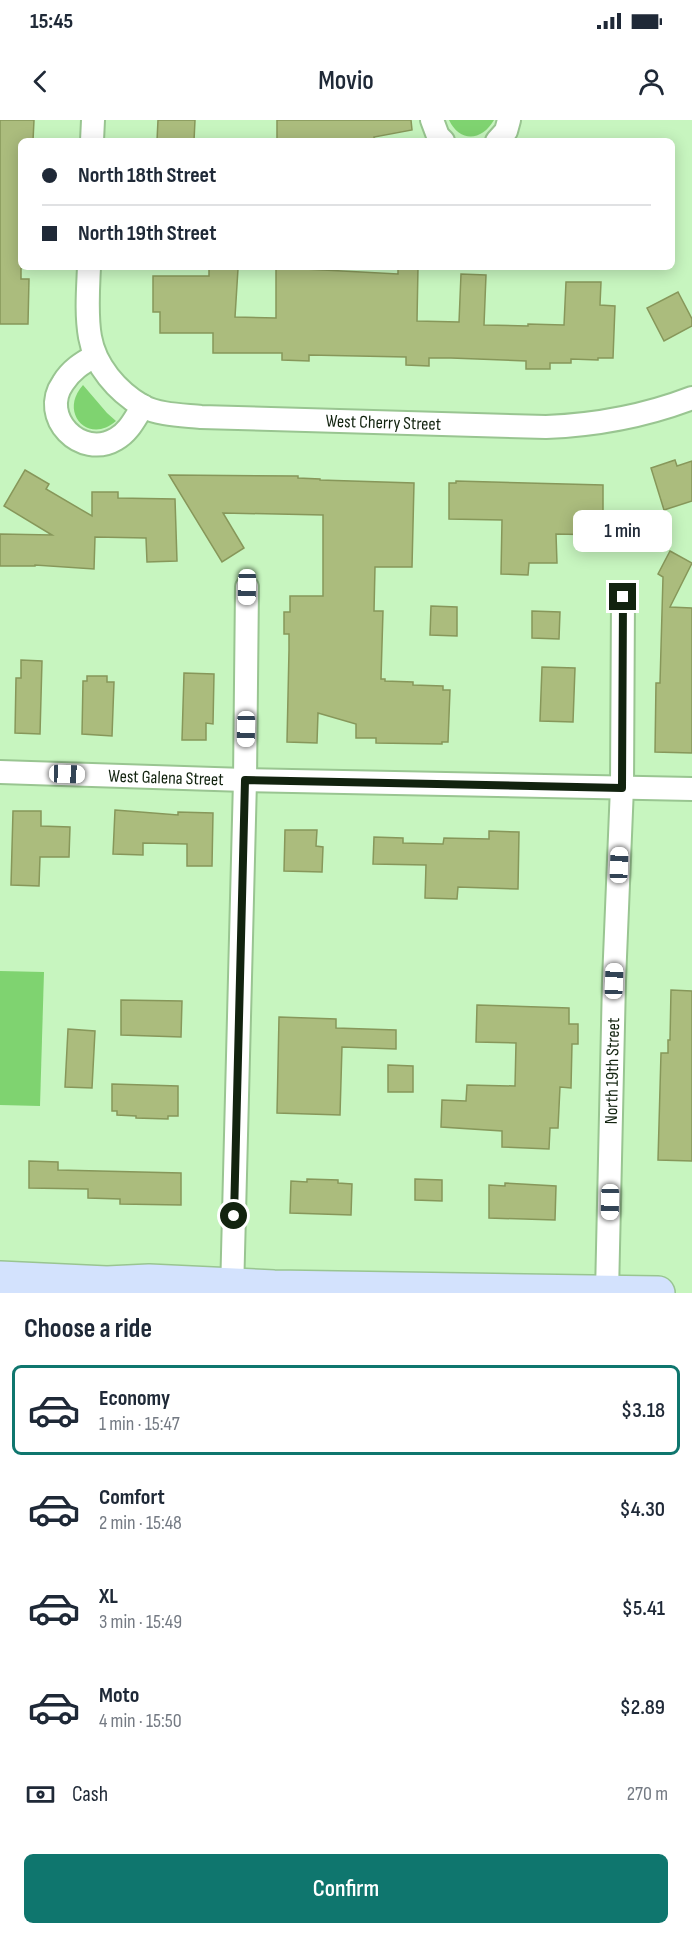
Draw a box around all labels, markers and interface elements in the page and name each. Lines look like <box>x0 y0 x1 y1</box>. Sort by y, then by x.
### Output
text: 15:45 <box>30 8 73 35</box>
icon: back <box>24 65 57 98</box>
text: Movio <box>318 65 374 97</box>
icon: person <box>635 65 668 98</box>
text: North 18th Street <box>78 162 216 189</box>
text: North 19th Street <box>78 220 217 247</box>
street label: West Cherry Street <box>325 410 442 434</box>
callout: 1 min <box>574 510 672 552</box>
text: 1 min <box>604 519 641 543</box>
car <box>238 569 256 605</box>
route end <box>609 583 636 610</box>
car <box>237 711 255 747</box>
car <box>49 764 85 784</box>
street label: West Galena Street <box>108 765 224 790</box>
car <box>609 847 629 883</box>
car <box>604 963 624 999</box>
street label: North 19th Street <box>600 1017 624 1125</box>
car <box>601 1184 619 1220</box>
route start <box>220 1202 247 1229</box>
text: Choose a ride <box>24 1313 152 1345</box>
icon: car <box>27 1383 81 1437</box>
text: Economy <box>99 1385 170 1412</box>
text: $3.18 <box>621 1397 665 1424</box>
text: 1 min · 15:47 <box>99 1412 180 1436</box>
icon: car <box>27 1482 81 1536</box>
text: Comfort <box>99 1484 165 1511</box>
text: $4.30 <box>620 1496 665 1523</box>
text: 2 min · 15:48 <box>99 1511 182 1535</box>
icon: car <box>27 1581 81 1635</box>
text: XL <box>99 1583 118 1610</box>
text: $5.41 <box>622 1595 665 1622</box>
text: 3 min · 15:49 <box>99 1610 182 1634</box>
icon: car <box>27 1680 81 1734</box>
text: Moto <box>99 1682 139 1709</box>
text: $2.89 <box>620 1694 665 1721</box>
text: 4 min · 15:50 <box>99 1709 182 1733</box>
icon: cash <box>24 1778 57 1811</box>
text: Cash <box>72 1781 108 1808</box>
text: 270 m <box>627 1782 668 1806</box>
button: Confirm <box>24 1854 668 1923</box>

